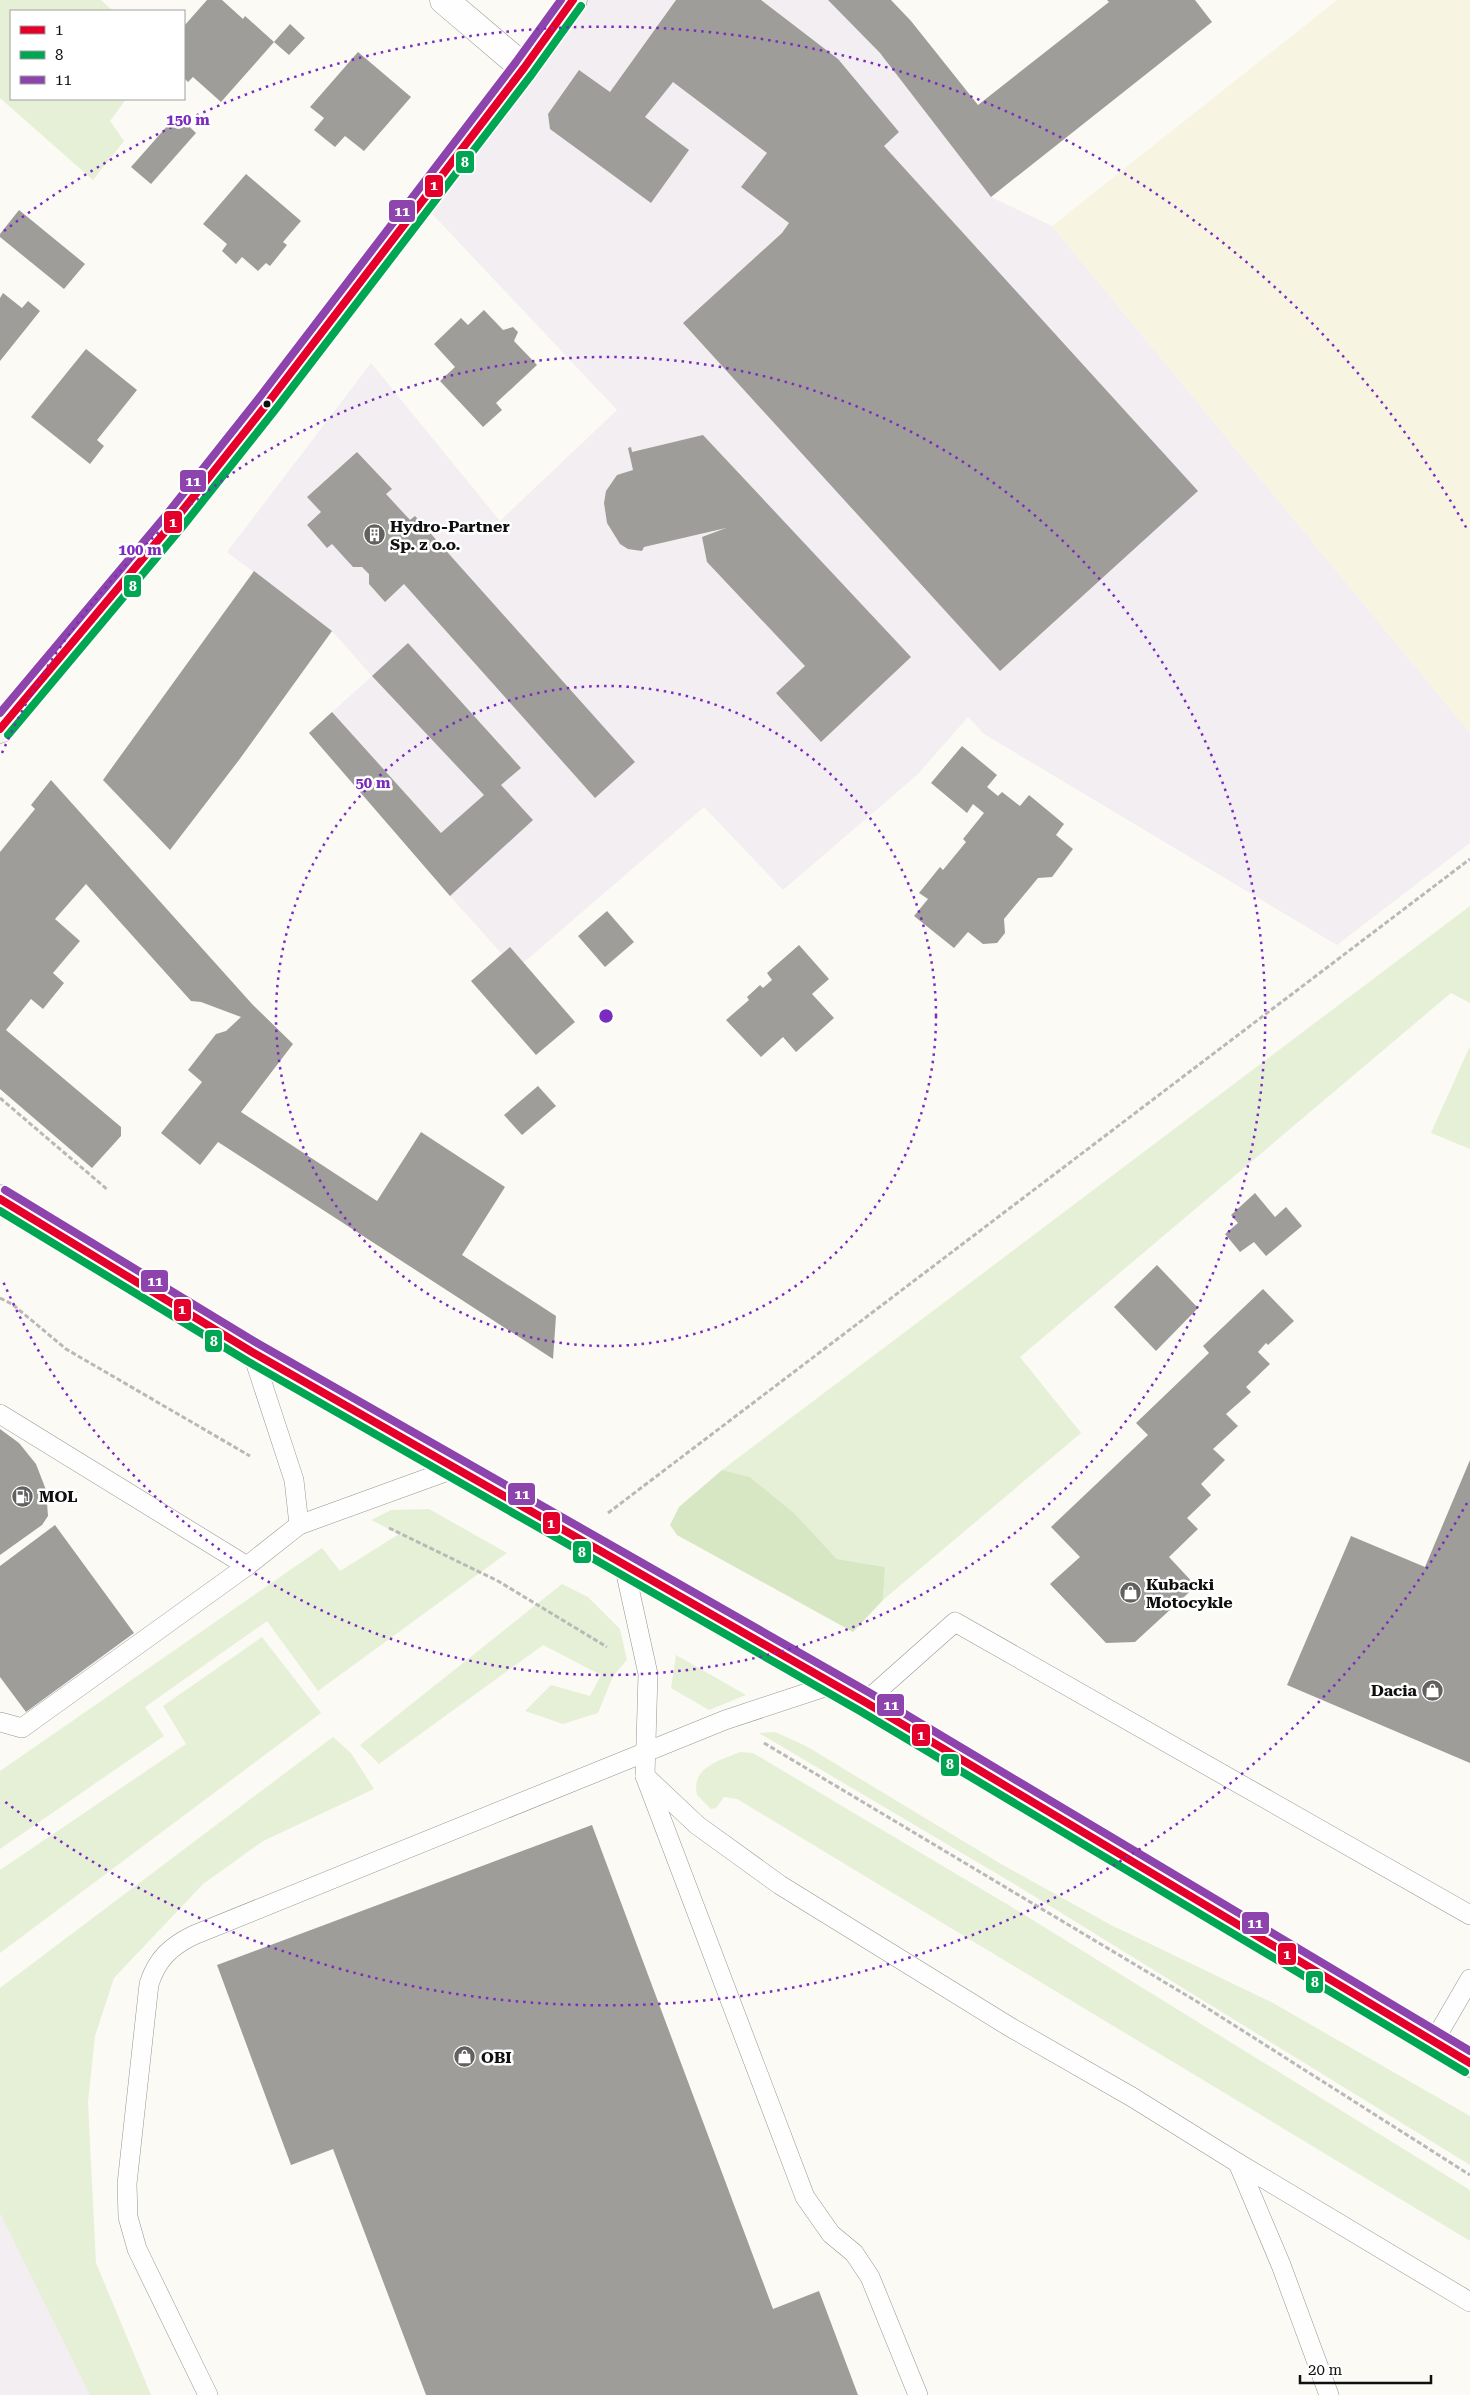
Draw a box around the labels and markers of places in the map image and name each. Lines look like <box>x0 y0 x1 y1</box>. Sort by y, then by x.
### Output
unlabelled marker <box>262 399 272 409</box>
place label: Hydro-Partner Sp. z o.o. <box>390 517 510 554</box>
building icon: Hydro-Partner Sp. z o.o. <box>362 523 386 547</box>
centre of rings <box>597 1007 615 1025</box>
fuel station icon: MOL <box>11 1484 35 1508</box>
place label: MOL <box>39 1487 78 1506</box>
place label: Kubacki Motocykle <box>1146 1575 1233 1612</box>
shop icon: Kubacki Motocykle <box>1118 1581 1142 1605</box>
shop icon: Dacia <box>1421 1678 1445 1702</box>
place label: Dacia <box>1371 1681 1418 1700</box>
shop icon: OBI <box>453 2045 477 2069</box>
place label: OBI <box>481 2048 512 2067</box>

